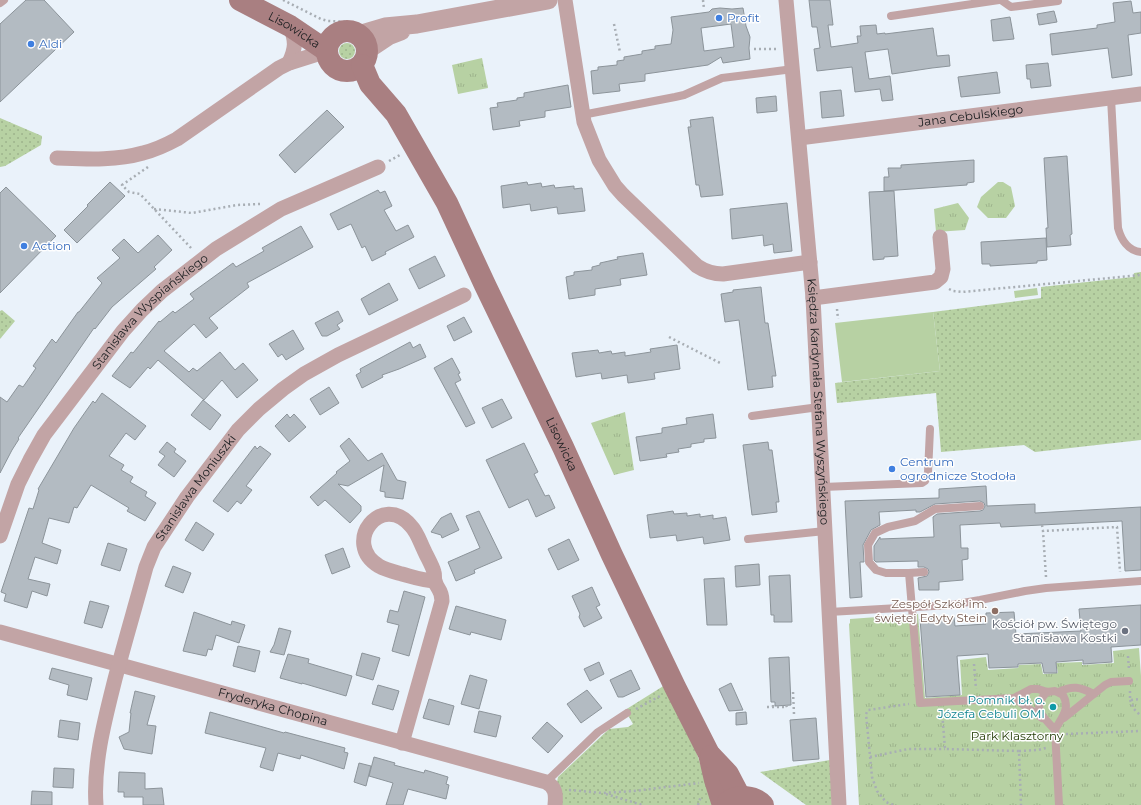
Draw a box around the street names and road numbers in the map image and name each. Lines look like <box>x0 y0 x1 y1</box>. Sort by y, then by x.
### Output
street label: Lisowicka <box>266 8 323 51</box>
street label: Jana Cebulskiego <box>916 101 1024 130</box>
street label: Stanisława Wyspiańskiego <box>88 250 211 372</box>
street label: Księdza Kardynała Stefana Wyszyńskiego <box>804 278 833 525</box>
street label: Lisowicka <box>543 415 581 474</box>
street label: Stanisława Moniuszki <box>152 431 239 544</box>
street label: Fryderyka Chopina <box>216 684 330 729</box>

